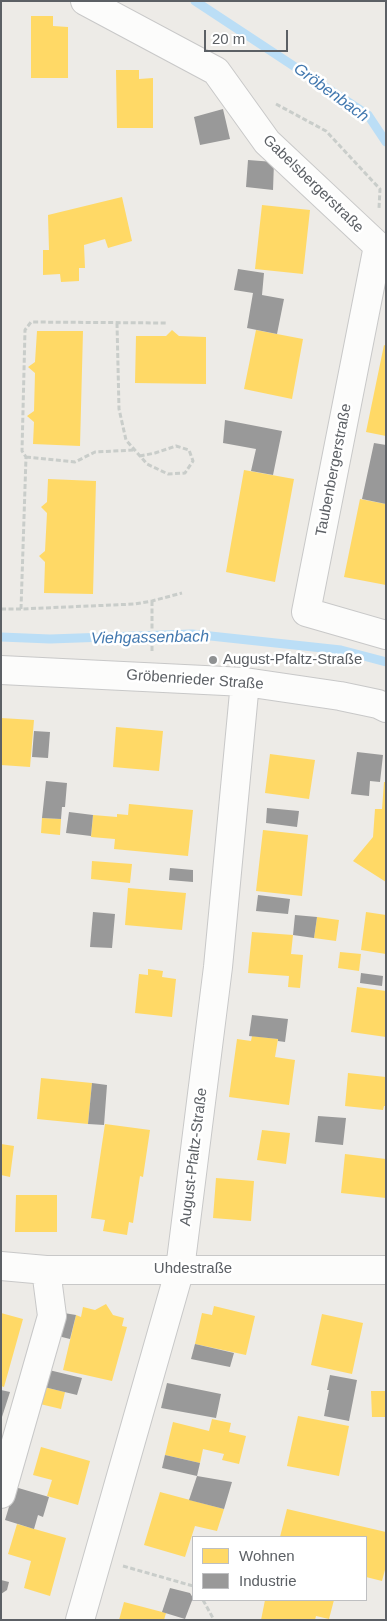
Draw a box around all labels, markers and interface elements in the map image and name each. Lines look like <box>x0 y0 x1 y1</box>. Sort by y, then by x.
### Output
scale bar <box>207 20 291 52</box>
text: 20 m <box>212 30 245 47</box>
water label: Gröbenbach <box>290 59 372 127</box>
street label: Gabelsbergerstraße <box>259 131 367 237</box>
street label: Taubenbergerstraße <box>312 402 356 538</box>
water label: Viehgassenbach <box>91 627 209 649</box>
place label: August-Pfaltz-Straße <box>223 651 362 669</box>
marker: August-Pfaltz-Straße <box>207 654 219 666</box>
street label: Gröbenrieder Straße <box>126 666 264 694</box>
street label: August-Pfaltz-Straße <box>177 1087 211 1227</box>
street label: Uhdestraße <box>154 1260 232 1278</box>
legend <box>192 1536 367 1601</box>
text: Wohnen <box>239 1547 295 1564</box>
text: Industrie <box>239 1572 297 1589</box>

